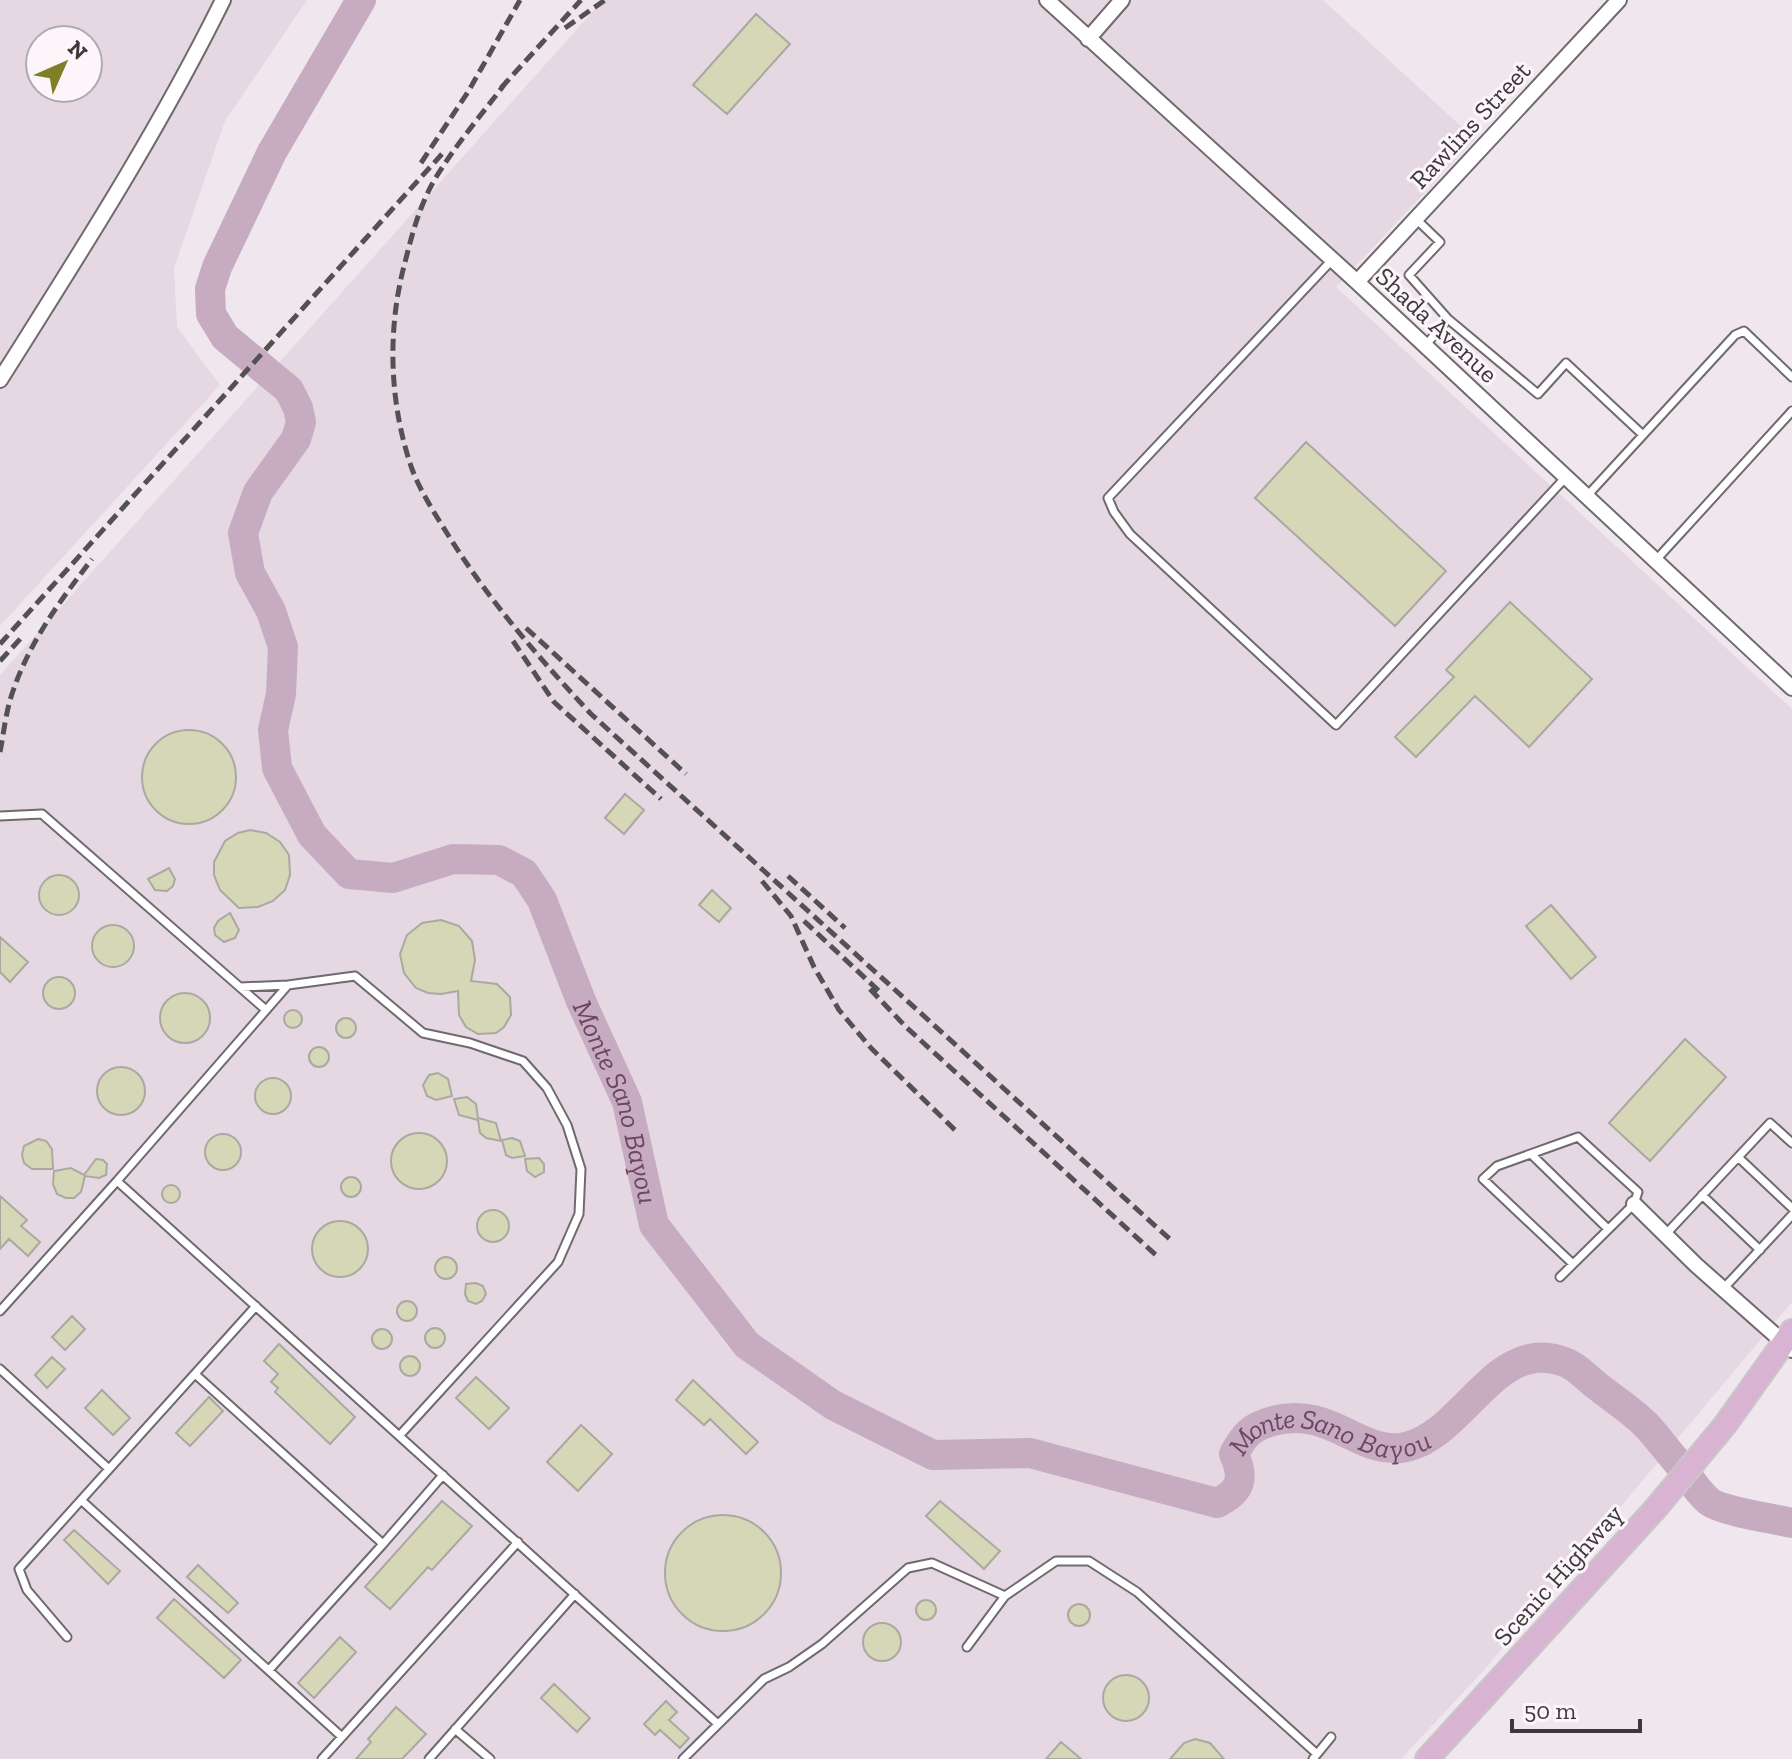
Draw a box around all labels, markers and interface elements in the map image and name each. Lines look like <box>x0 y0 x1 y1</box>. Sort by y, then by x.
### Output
north arrow <box>24 24 104 104</box>
text: N <box>62 35 93 66</box>
street label: Rawlins Street <box>1403 54 1537 195</box>
street label: Shada Avenue <box>1369 260 1505 390</box>
water label: Monte Sano Bayou <box>566 995 665 1207</box>
water label: Monte Sano Bayou <box>1221 1401 1436 1465</box>
street label: Scenic Highway <box>1486 1497 1630 1652</box>
scale bar <box>1512 1683 1640 1733</box>
text: 50 m <box>1524 1696 1577 1725</box>

